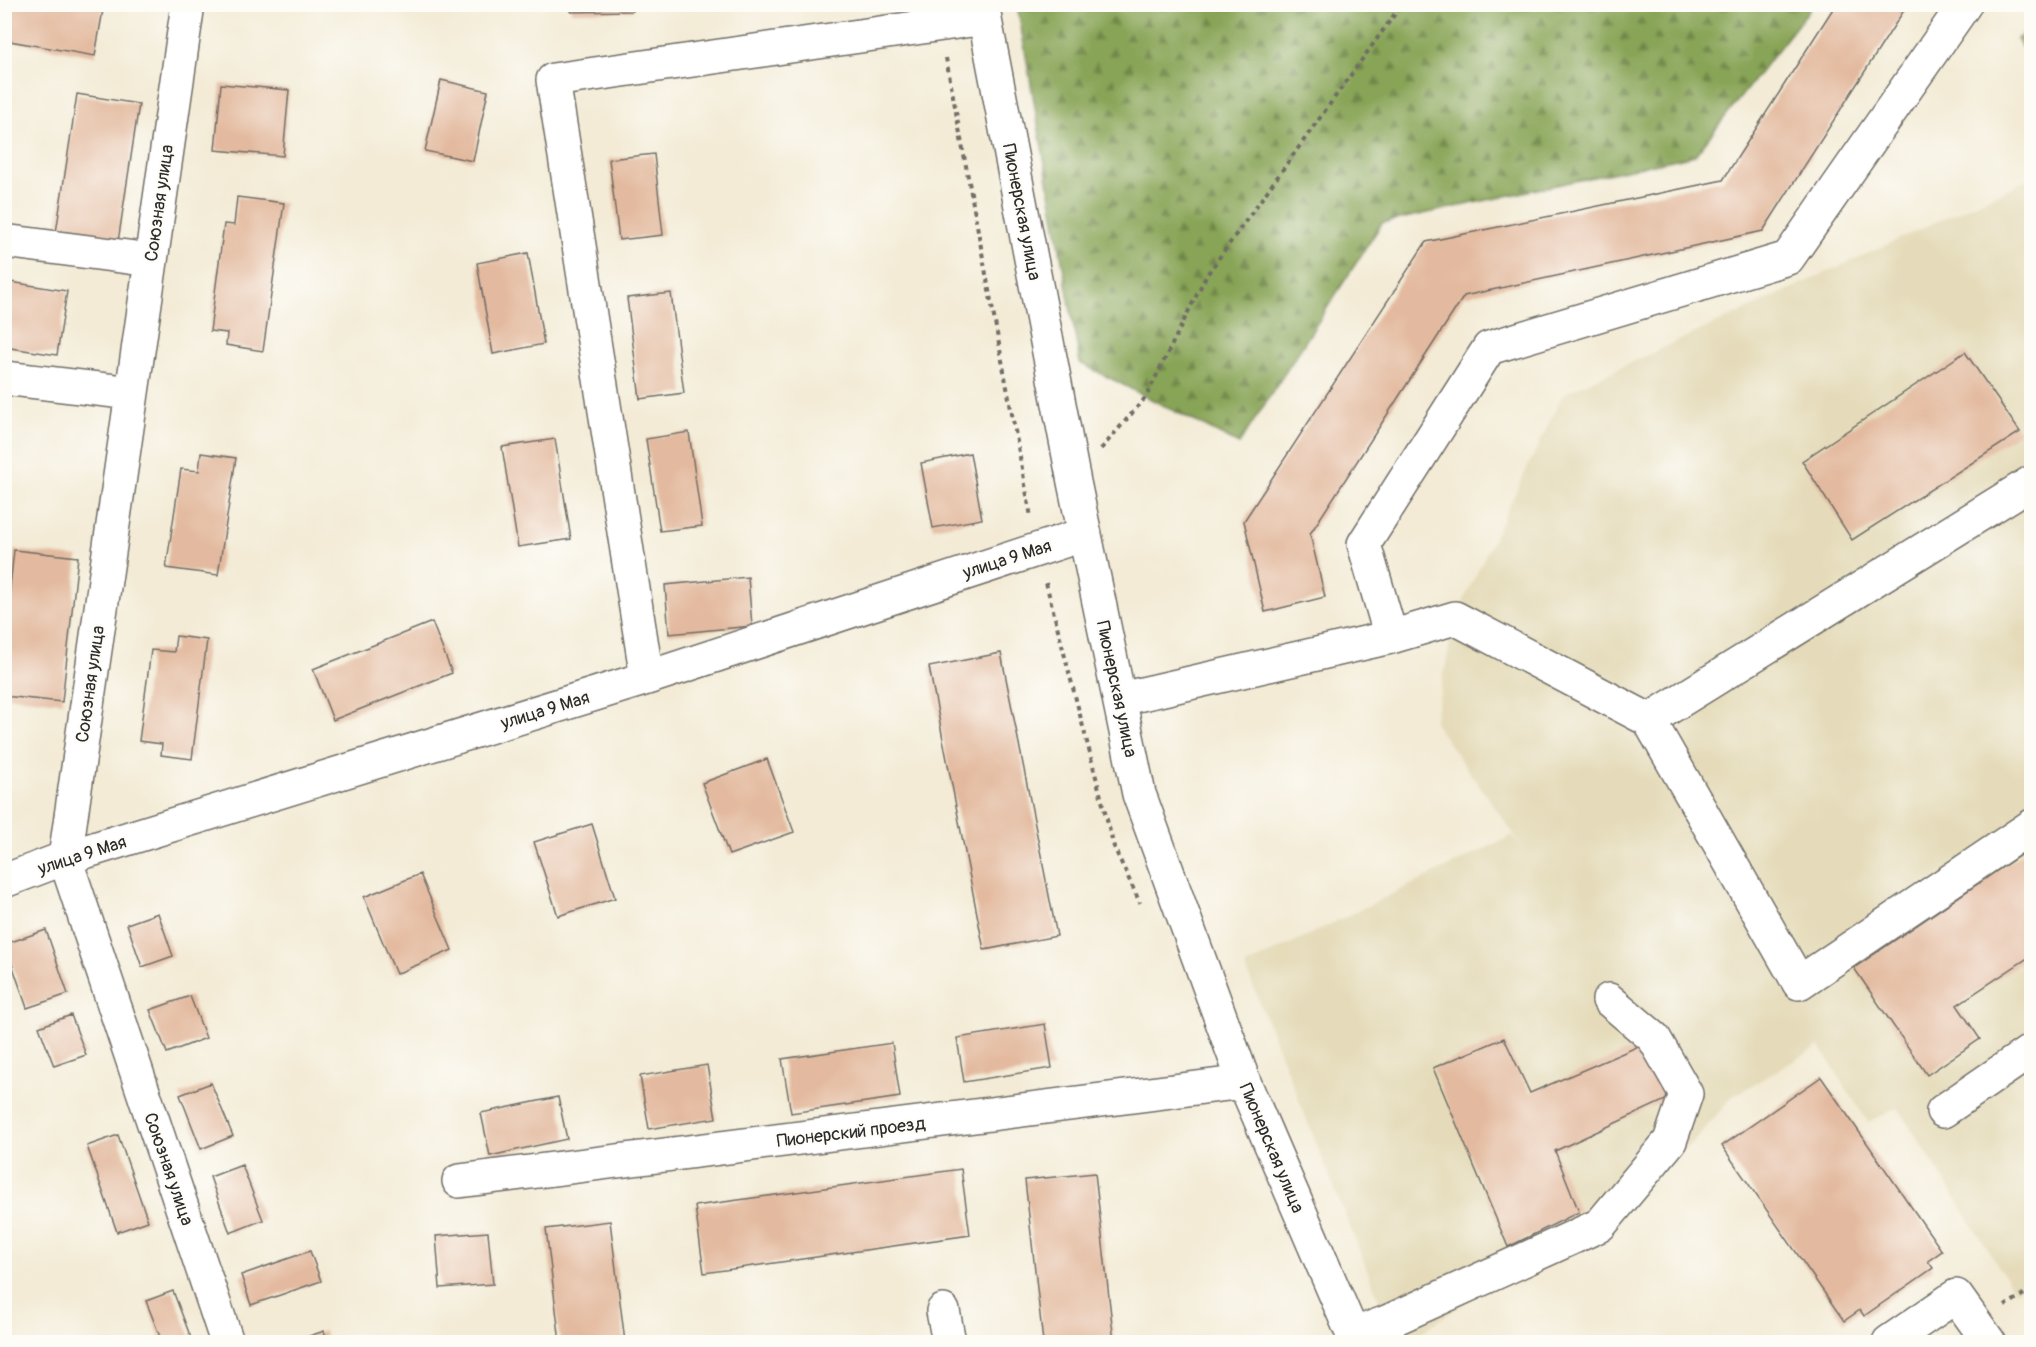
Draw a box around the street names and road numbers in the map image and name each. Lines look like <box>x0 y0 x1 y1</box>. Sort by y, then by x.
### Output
street label: Пионерская улица <box>997 142 1046 282</box>
street label: Союзная улица <box>140 143 179 263</box>
street label: улица 9 Мая <box>959 534 1054 585</box>
street label: Пионерская улица <box>1091 619 1142 759</box>
street label: Союзная улица <box>71 624 110 744</box>
street label: улица 9 Мая <box>497 686 592 735</box>
street label: улица 9 Мая <box>34 830 129 881</box>
street label: Пионерская улица <box>1234 1080 1309 1217</box>
street label: Союзная улица <box>138 1110 199 1229</box>
street label: Пионерский проезд <box>775 1112 927 1153</box>

